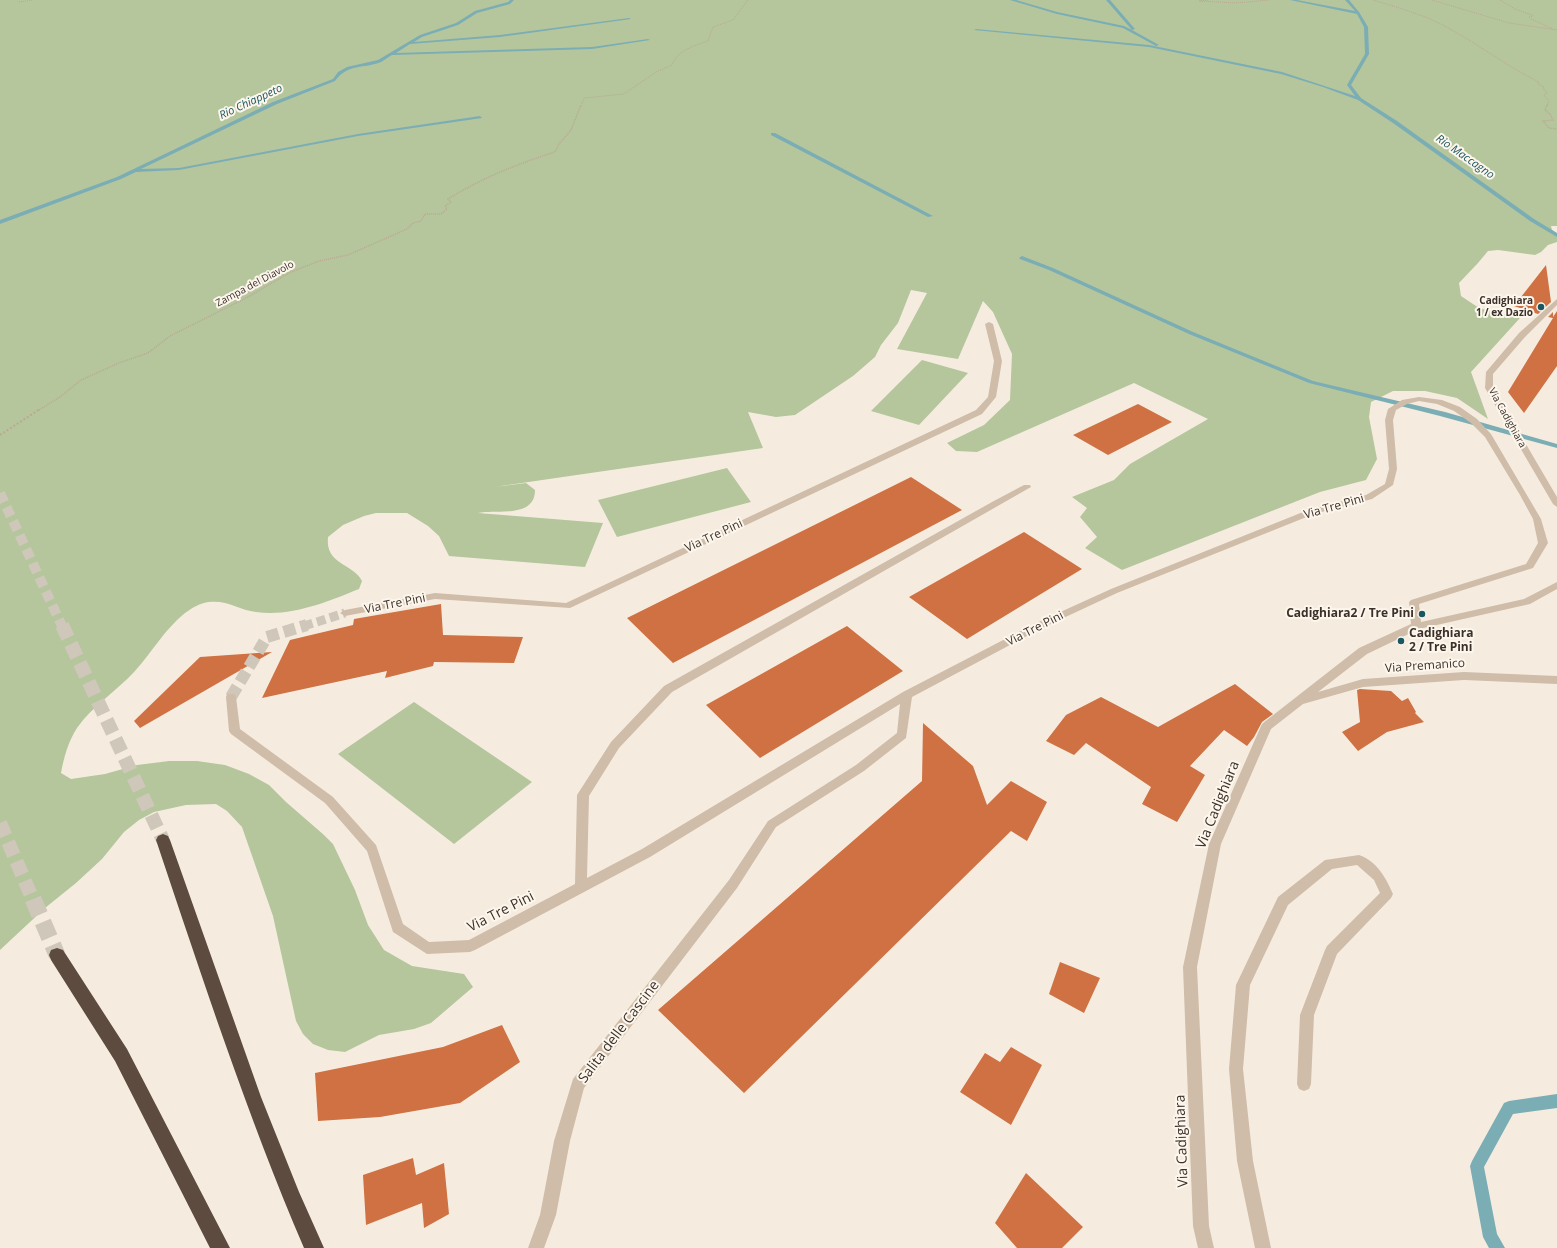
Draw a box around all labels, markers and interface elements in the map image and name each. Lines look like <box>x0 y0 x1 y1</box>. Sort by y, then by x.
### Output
water label: Rio Chiappeto <box>217 82 285 122</box>
water label: Rio Maccagno <box>1433 132 1497 182</box>
street label: Zampa del Diavolo <box>214 258 296 310</box>
place label: Cadighiara 1 / ex Dazio <box>1476 295 1533 318</box>
marker: Cadighiara 1 / ex Dazio <box>1536 302 1546 312</box>
street label: Via Cadighiara <box>1486 386 1528 450</box>
street label: Via Tre Pini <box>1302 492 1366 522</box>
street label: Via Tre Pini <box>683 516 745 556</box>
street label: Via Tre Pini <box>363 591 427 617</box>
place label: Cadighiara2 / Tre Pini <box>1286 607 1414 621</box>
street label: Via Tre Pini <box>1004 609 1066 649</box>
marker: Cadighiara2 / Tre Pini <box>1417 609 1427 619</box>
place label: Cadighiara 2 / Tre Pini <box>1409 627 1473 655</box>
marker: Cadighiara 2 / Tre Pini <box>1396 636 1406 646</box>
street label: Via Premanico <box>1385 656 1465 676</box>
street label: Via Cadighiara <box>1193 759 1243 851</box>
street label: Via Tre Pini <box>465 888 537 936</box>
street label: Salita delle Cascine <box>575 977 663 1087</box>
street label: Via Cadighiara <box>1172 1094 1192 1188</box>

